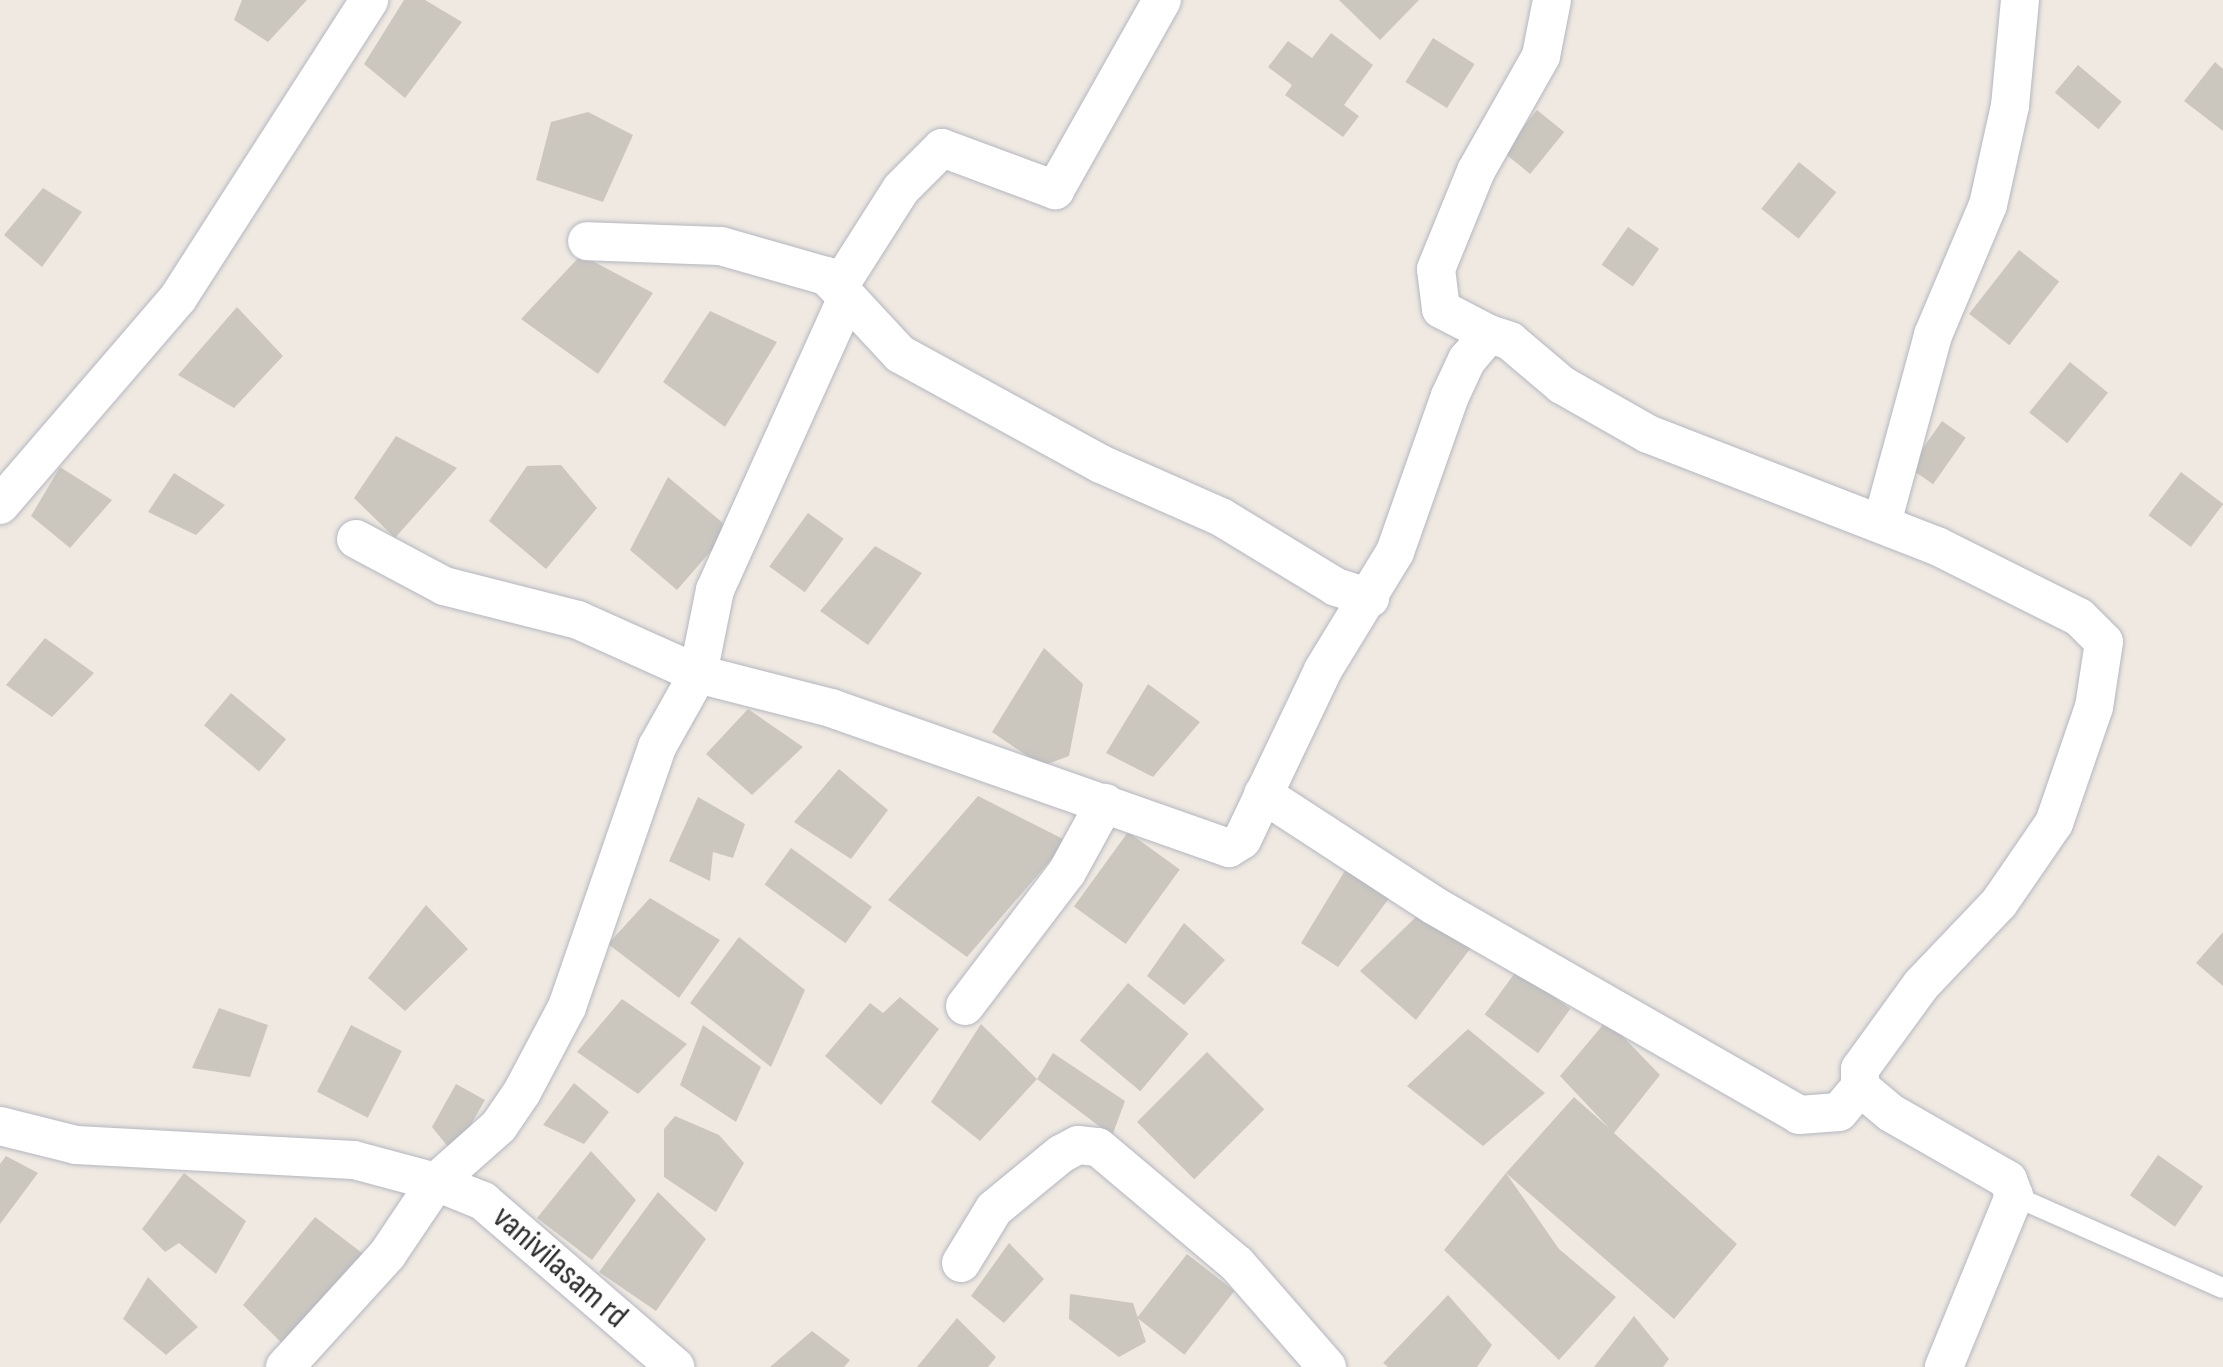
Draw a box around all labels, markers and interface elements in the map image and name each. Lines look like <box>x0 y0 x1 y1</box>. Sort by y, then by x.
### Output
street label: vanivilasam rd <box>484 1197 636 1337</box>

